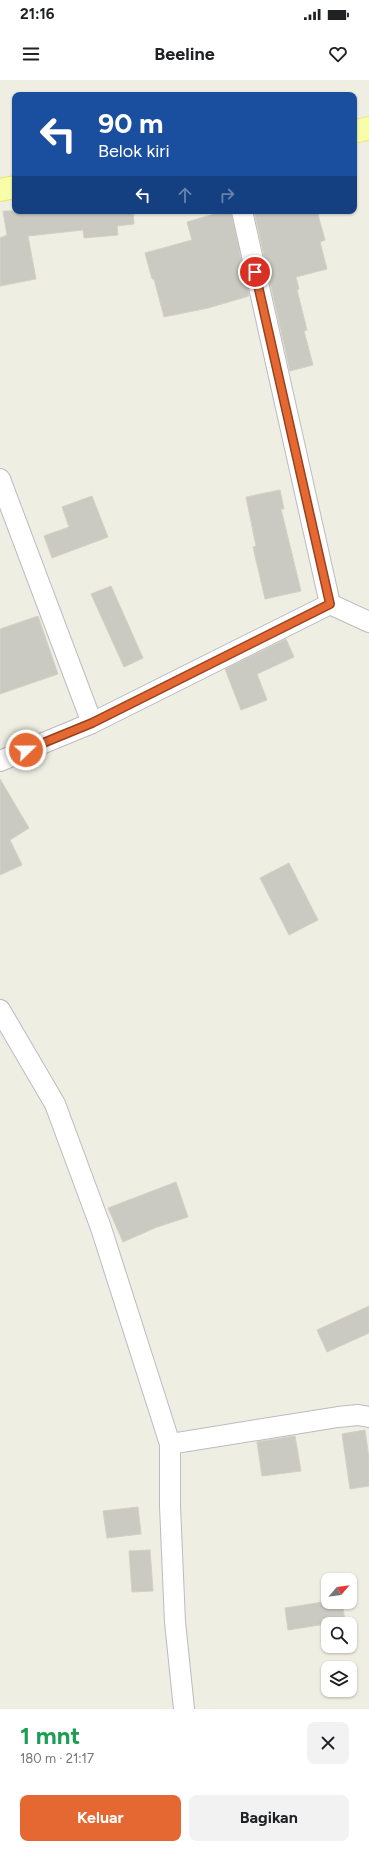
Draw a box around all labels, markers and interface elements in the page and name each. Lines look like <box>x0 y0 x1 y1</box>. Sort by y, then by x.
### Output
text: 21:16 <box>20 5 55 23</box>
icon: menu <box>20 43 42 65</box>
text: Beeline <box>154 43 215 65</box>
icon: heart <box>327 43 349 65</box>
text: 90 m <box>98 106 163 140</box>
icon: left <box>32 108 84 160</box>
text: Belok kiri <box>98 140 170 162</box>
icon: left <box>132 184 154 206</box>
icon: ahead <box>174 184 196 206</box>
icon: right <box>216 184 238 206</box>
pin <box>238 255 272 289</box>
icon: arrive <box>244 261 266 283</box>
position arrow <box>5 729 47 771</box>
north arrow <box>321 1573 357 1609</box>
map controls <box>321 1573 357 1697</box>
button: search <box>321 1617 357 1653</box>
button: layers <box>321 1661 357 1697</box>
text: 1 mnt <box>20 1721 80 1750</box>
button: close <box>307 1722 349 1764</box>
text: 180 m · 21:17 <box>20 1751 94 1766</box>
button: Keluar <box>20 1795 181 1841</box>
button: Bagikan <box>189 1795 349 1841</box>

